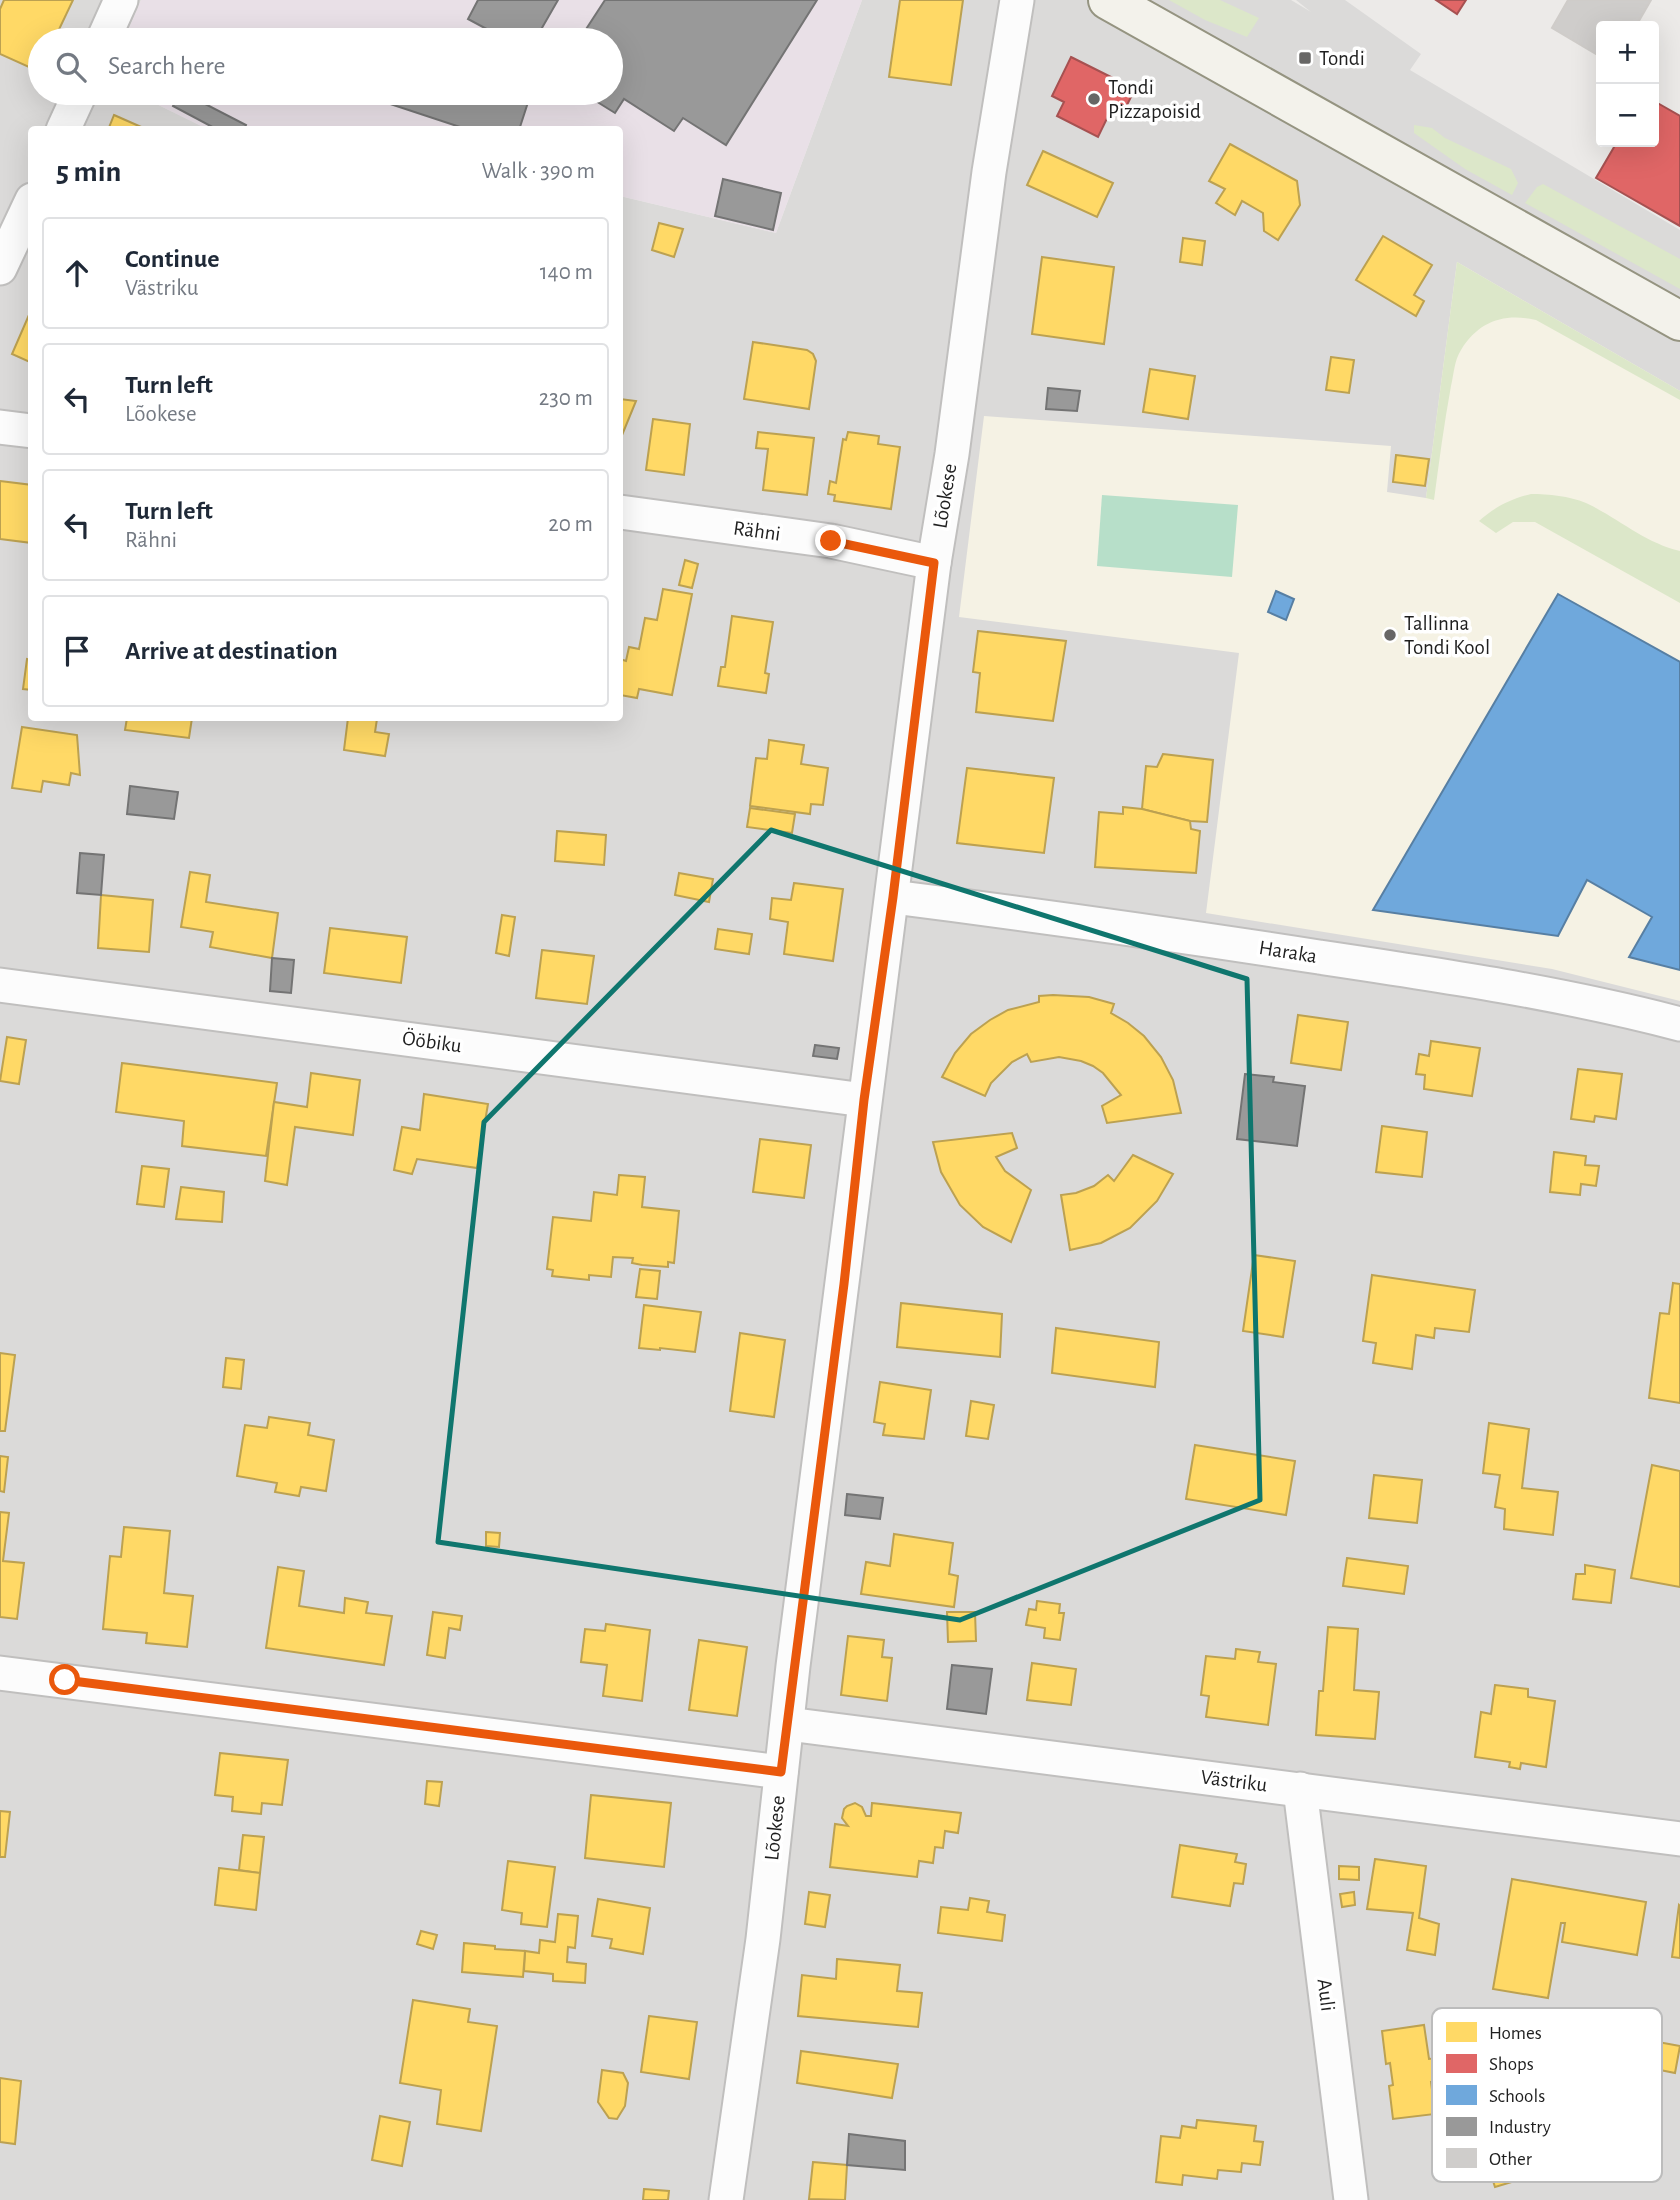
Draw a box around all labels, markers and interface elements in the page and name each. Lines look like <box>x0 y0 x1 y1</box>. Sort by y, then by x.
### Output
map controls <box>1596 21 1659 147</box>
button: + <box>1596 21 1659 84</box>
search box <box>28 28 623 105</box>
icon: search <box>52 48 90 86</box>
place label: Tondi <box>1319 48 1365 69</box>
marker: Tondi <box>1297 50 1313 66</box>
text: Search here <box>108 53 226 79</box>
place label: Tondi Pizzapoisid <box>1108 77 1201 122</box>
button: − <box>1596 84 1659 147</box>
marker: Tondi Pizzapoisid <box>1086 91 1102 107</box>
text: 5 min <box>56 157 121 187</box>
text: Walk · 390 m <box>481 160 595 183</box>
text: Continue <box>125 246 220 272</box>
icon: ahead <box>58 254 96 292</box>
text: 140 m <box>540 261 593 284</box>
text: Västriku <box>125 277 198 300</box>
text: Turn left <box>125 372 213 398</box>
icon: left <box>58 380 96 418</box>
text: 230 m <box>539 387 593 410</box>
text: Lõokese <box>125 403 197 426</box>
street label: Lõokese <box>930 462 960 530</box>
text: Turn left <box>125 498 213 524</box>
icon: left <box>58 506 96 544</box>
text: 20 m <box>548 513 593 536</box>
street label: Rähni <box>732 517 782 545</box>
route end <box>815 525 846 556</box>
text: Rähni <box>125 529 177 552</box>
place label: Tallinna Tondi Kool <box>1404 613 1490 658</box>
marker: Tallinna Tondi Kool <box>1382 627 1398 643</box>
icon: arrive <box>58 632 96 670</box>
text: Arrive at destination <box>125 638 338 664</box>
street label: Haraka <box>1257 937 1319 967</box>
street label: Ööbiku <box>401 1026 463 1057</box>
route start <box>49 1664 80 1695</box>
street label: Västriku <box>1199 1766 1269 1796</box>
street label: Lõokese <box>761 1794 789 1862</box>
street label: Auli <box>1314 1977 1338 2013</box>
legend <box>1432 2008 1662 2182</box>
text: Homes <box>1489 2024 1542 2043</box>
text: Shops <box>1489 2055 1534 2074</box>
text: Schools <box>1489 2087 1545 2106</box>
text: Industry <box>1489 2118 1551 2137</box>
text: Other <box>1489 2150 1532 2169</box>

